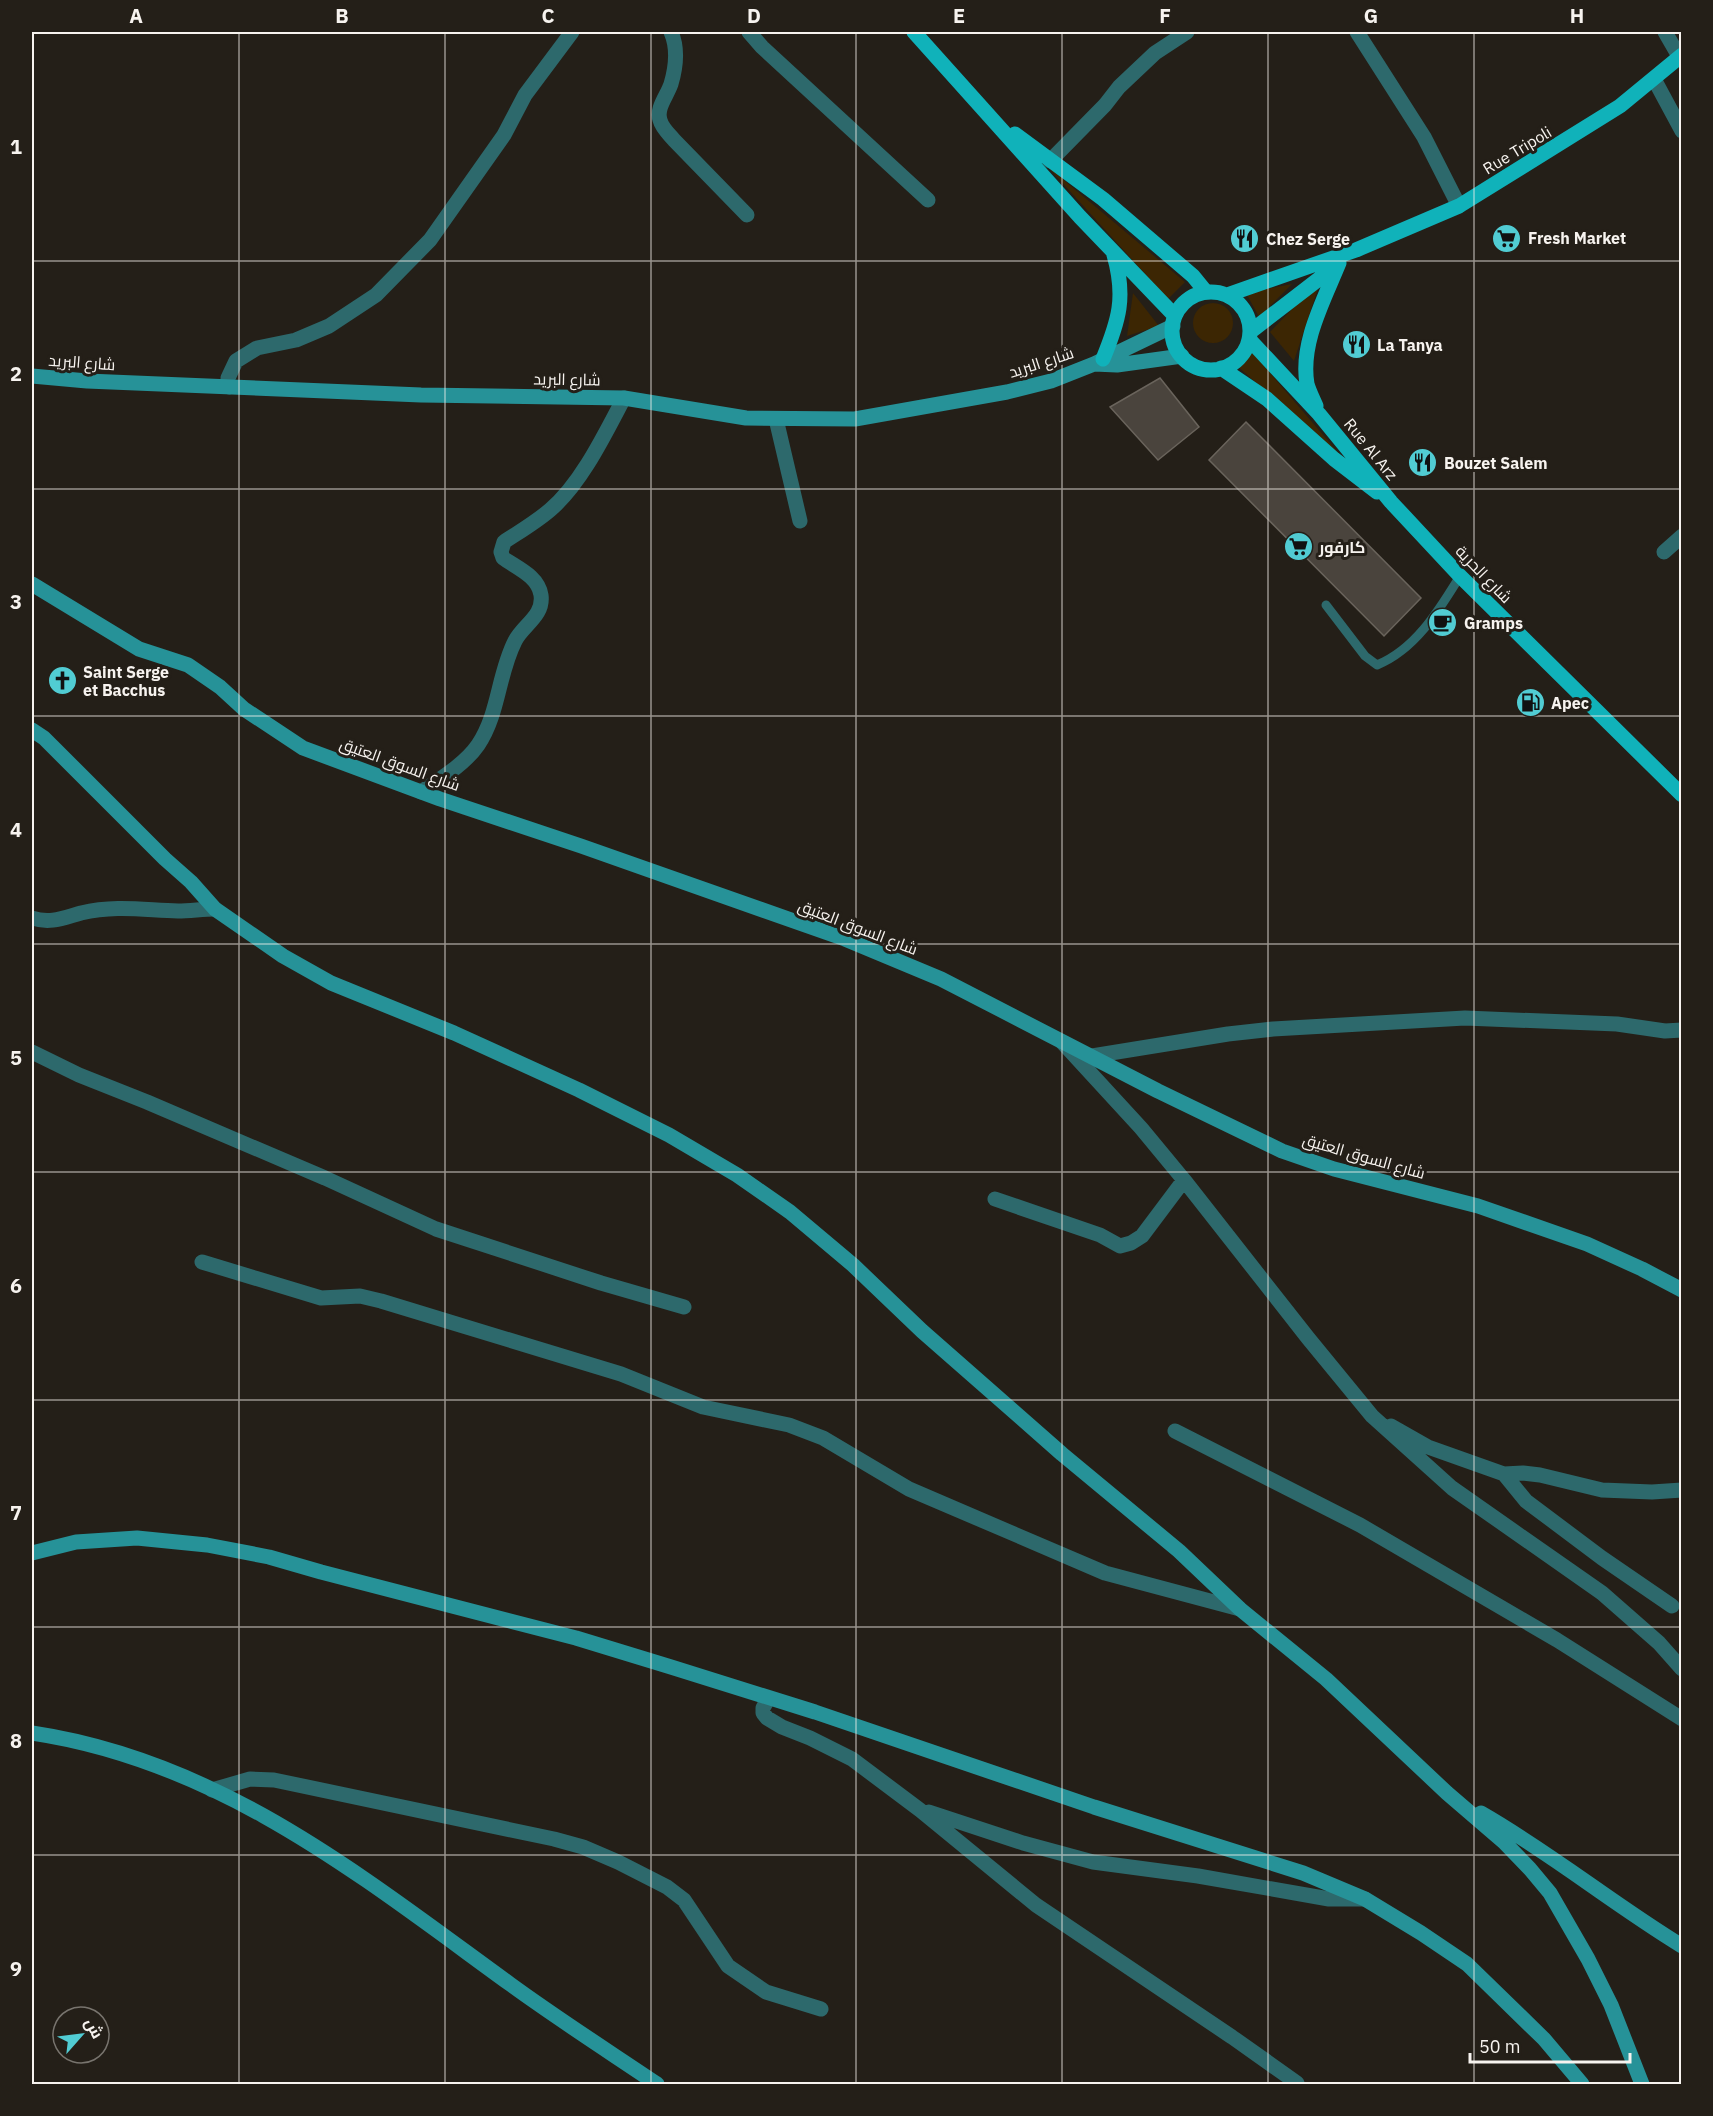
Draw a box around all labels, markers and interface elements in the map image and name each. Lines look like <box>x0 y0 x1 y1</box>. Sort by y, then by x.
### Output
text: A <box>129 2 143 29</box>
text: B <box>335 2 349 29</box>
text: C <box>541 2 555 29</box>
text: D <box>747 2 761 29</box>
text: E <box>953 2 965 29</box>
text: F <box>1159 2 1171 29</box>
text: G <box>1364 2 1378 29</box>
text: H <box>1570 2 1584 29</box>
street label: Rue Tripoli <box>1479 122 1555 178</box>
text: 1 <box>10 133 22 160</box>
supermarket icon: Fresh Market <box>1491 222 1523 254</box>
restaurant icon: Chez Serge <box>1229 223 1261 255</box>
place label: Fresh Market <box>1528 228 1626 248</box>
place label: Chez Serge <box>1266 229 1350 249</box>
restaurant icon: La Tanya <box>1340 329 1372 361</box>
place label: La Tanya <box>1377 335 1443 355</box>
street label: شارع البريد <box>1006 342 1077 384</box>
street label: شارع البريد <box>48 350 116 376</box>
text: 2 <box>10 360 22 387</box>
street label: شارع البريد <box>533 368 601 392</box>
street label: Rue Al Arz <box>1340 414 1402 484</box>
restaurant icon: Bouzet Salem <box>1407 447 1439 479</box>
place label: Bouzet Salem <box>1444 453 1547 473</box>
supermarket icon: كارفور <box>1282 531 1314 563</box>
place label: كارفور <box>1318 537 1365 557</box>
street label: شارع الحرية <box>1450 541 1516 608</box>
text: 3 <box>10 588 22 615</box>
cafe icon: Gramps <box>1427 607 1459 639</box>
place label: Gramps <box>1464 613 1523 633</box>
place label: Saint Serge et Bacchus <box>83 662 169 700</box>
church icon: Saint Serge et Bacchus <box>46 665 78 697</box>
fuel station icon: Apec <box>1514 687 1546 719</box>
place label: Apec <box>1551 693 1589 713</box>
street label: شارع السوق العتيق <box>336 733 463 797</box>
text: 4 <box>10 816 22 843</box>
street label: شارع السوق العتيق <box>795 895 921 961</box>
text: 5 <box>10 1044 22 1071</box>
street label: شارع السوق العتيق <box>1300 1129 1428 1185</box>
text: 6 <box>10 1272 22 1299</box>
text: 7 <box>10 1499 22 1526</box>
text: 8 <box>10 1727 22 1754</box>
text: 9 <box>10 1955 22 1982</box>
north arrow <box>51 2005 111 2065</box>
text: ش <box>81 2014 108 2042</box>
scale bar <box>1470 2026 1630 2064</box>
text: 50 m <box>1479 2035 1521 2058</box>

